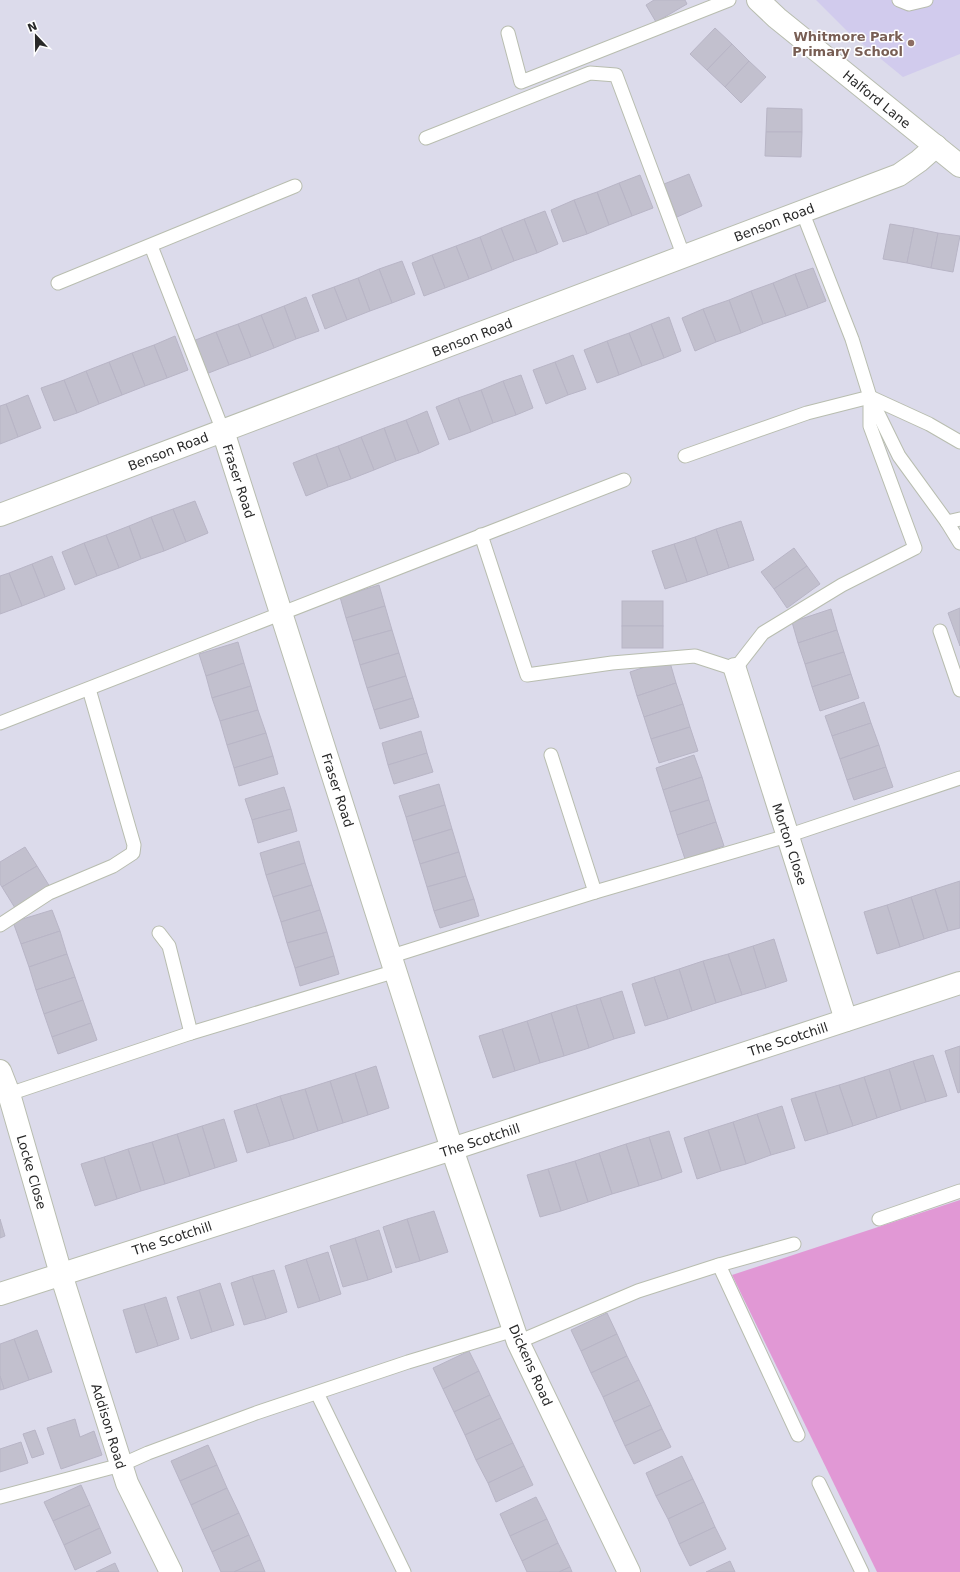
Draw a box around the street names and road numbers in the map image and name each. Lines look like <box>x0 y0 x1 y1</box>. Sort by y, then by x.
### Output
street label: Halford Lane <box>840 67 914 131</box>
street label: Benson Road <box>732 200 816 245</box>
street label: Benson Road <box>430 315 514 360</box>
street label: Benson Road <box>126 429 210 474</box>
street label: Fraser Road <box>220 442 258 520</box>
street label: Fraser Road <box>319 751 357 829</box>
street label: Morton Close <box>769 801 810 887</box>
street label: The Scotchill <box>745 1020 830 1060</box>
street label: The Scotchill <box>437 1121 522 1161</box>
street label: Locke Close <box>14 1133 49 1211</box>
street label: The Scotchill <box>129 1219 214 1259</box>
street label: Dickens Road <box>506 1322 555 1408</box>
street label: Addison Road <box>88 1382 129 1471</box>

